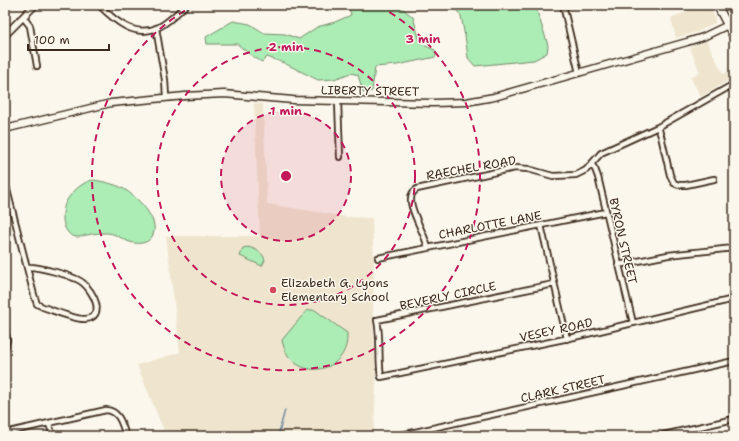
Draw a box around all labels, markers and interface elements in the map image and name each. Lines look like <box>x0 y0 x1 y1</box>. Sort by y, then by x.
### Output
scale bar <box>28 26 109 52</box>
text: 3 min <box>406 31 441 47</box>
text: 100 m <box>34 32 70 48</box>
text: 2 min <box>269 39 304 55</box>
street label: LIBERTY STREET <box>321 82 420 100</box>
text: 1 min <box>270 103 302 119</box>
street label: RAECHEL ROAD <box>425 152 517 184</box>
centre of rings <box>279 169 293 183</box>
street label: BYRON STREET <box>605 196 641 286</box>
street label: CHARLOTTE LANE <box>437 207 543 243</box>
place label: Elizabeth G. Lyons Elementary School <box>281 275 389 305</box>
street label: BEVERLY CIRCLE <box>398 278 498 314</box>
marker: Elizabeth G. Lyons Elementary School <box>268 285 278 295</box>
street label: VESEY ROAD <box>518 314 594 346</box>
street label: CLARK STREET <box>519 371 608 407</box>

